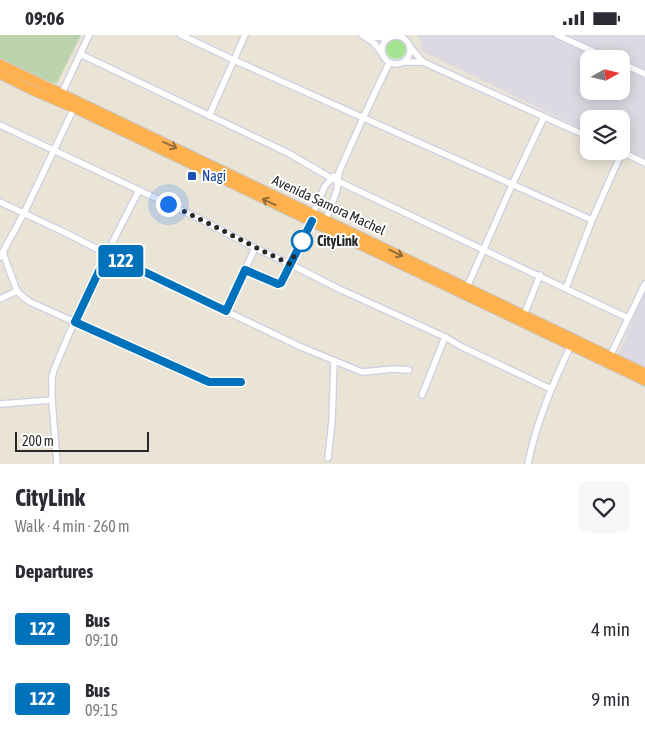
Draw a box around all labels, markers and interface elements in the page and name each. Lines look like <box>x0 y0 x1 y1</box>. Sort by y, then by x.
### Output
text: 09:06 <box>25 7 64 29</box>
north arrow <box>580 50 630 100</box>
map controls <box>580 50 630 160</box>
button: layers <box>580 110 630 160</box>
one-way arrow <box>162 141 177 150</box>
place label: Nagi <box>202 168 226 184</box>
marker: Nagi <box>186 170 198 182</box>
street label: Avenida Samora Machel <box>270 172 388 238</box>
your location <box>156 192 181 217</box>
one-way arrow <box>262 196 277 206</box>
marker: CityLink <box>291 230 313 252</box>
place label: CityLink <box>317 233 359 249</box>
line badge: 122 <box>92 245 150 277</box>
one-way arrow <box>388 249 403 258</box>
text: 122 <box>108 250 134 271</box>
scale bar <box>15 429 149 452</box>
text: 200 m <box>22 433 54 449</box>
button: heart <box>578 481 630 533</box>
text: CityLink <box>15 484 85 511</box>
text: Walk · 4 min · 260 m <box>15 517 129 535</box>
text: Departures <box>15 560 93 582</box>
text: Bus <box>85 609 110 631</box>
text: 122 <box>30 618 55 639</box>
text: 4 min <box>591 618 630 640</box>
text: 09:10 <box>85 631 118 649</box>
text: Bus <box>85 679 110 701</box>
text: 122 <box>30 688 55 709</box>
text: 9 min <box>591 688 630 710</box>
text: 09:15 <box>85 701 118 719</box>

